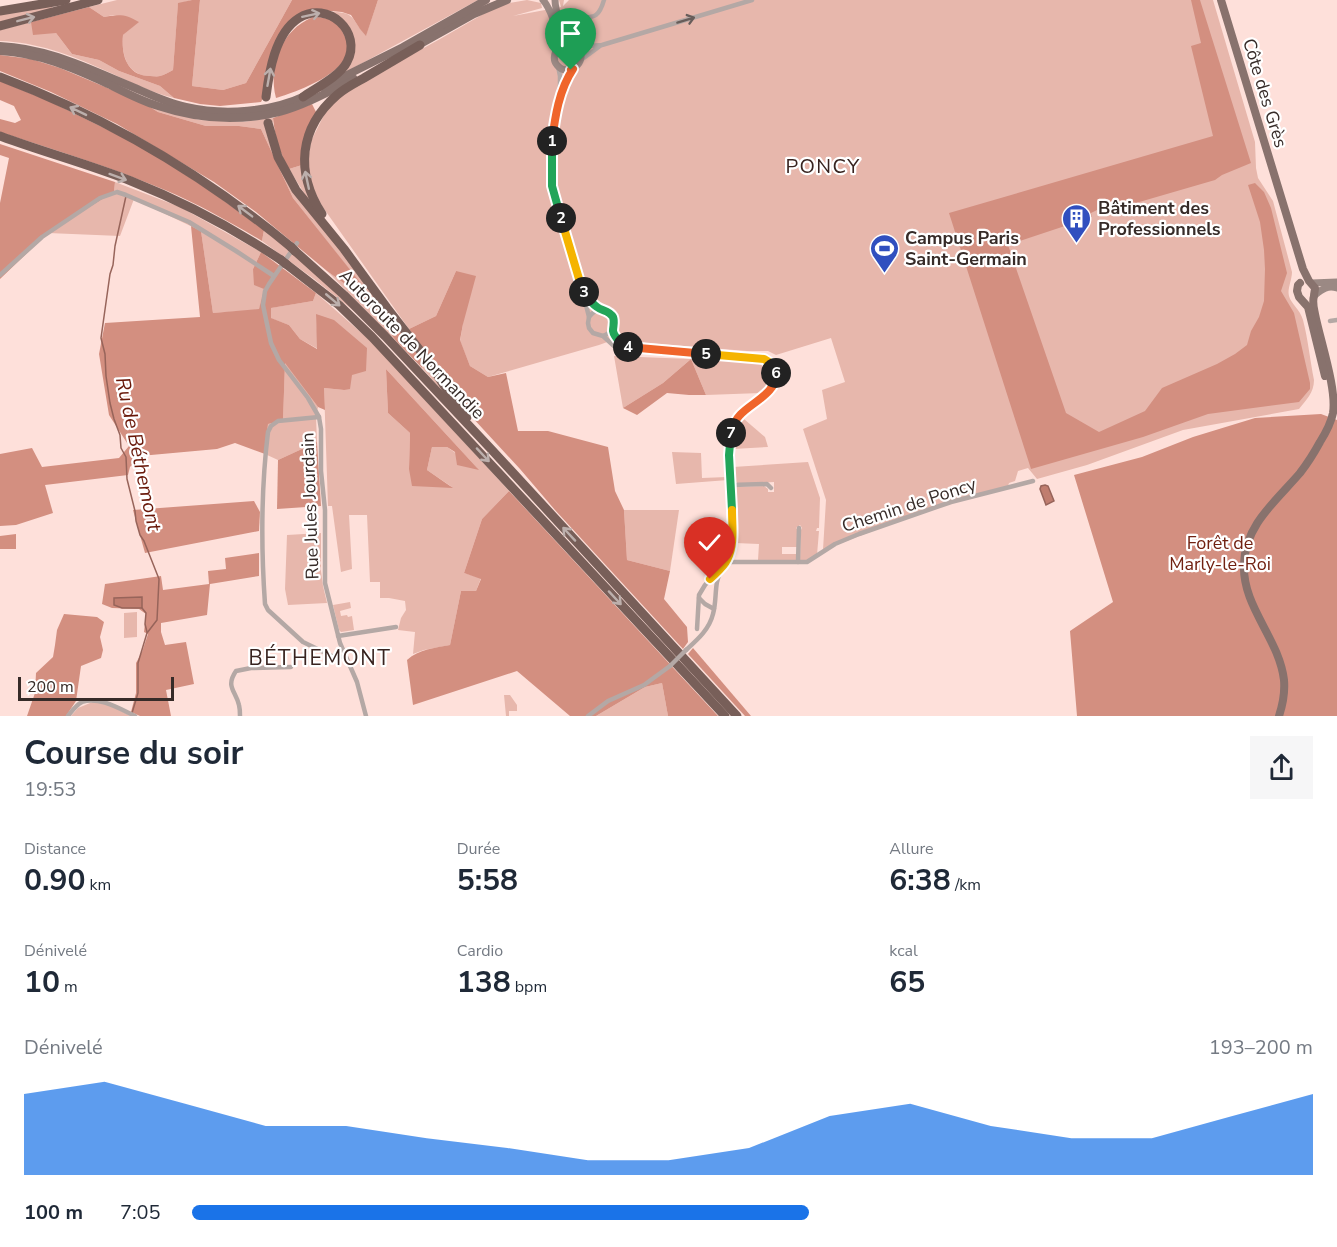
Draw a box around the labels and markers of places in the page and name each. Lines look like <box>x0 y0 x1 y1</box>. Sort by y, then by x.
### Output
pin <box>545 8 596 70</box>
pin: 1 <box>537 126 567 156</box>
place label: Bâtiment des Professionnels <box>1098 196 1221 241</box>
building icon: Bâtiment des Professionnels <box>1061 202 1093 244</box>
pin: 2 <box>546 203 576 233</box>
place label: Campus Paris Saint-Germain <box>905 226 1027 271</box>
sports icon: Campus Paris Saint-Germain <box>868 232 900 274</box>
pin: 3 <box>569 277 599 307</box>
pin: 4 <box>613 332 643 362</box>
pin: 5 <box>691 339 721 369</box>
pin: 6 <box>761 358 791 388</box>
pin: 7 <box>716 418 746 448</box>
pin <box>684 517 735 579</box>

